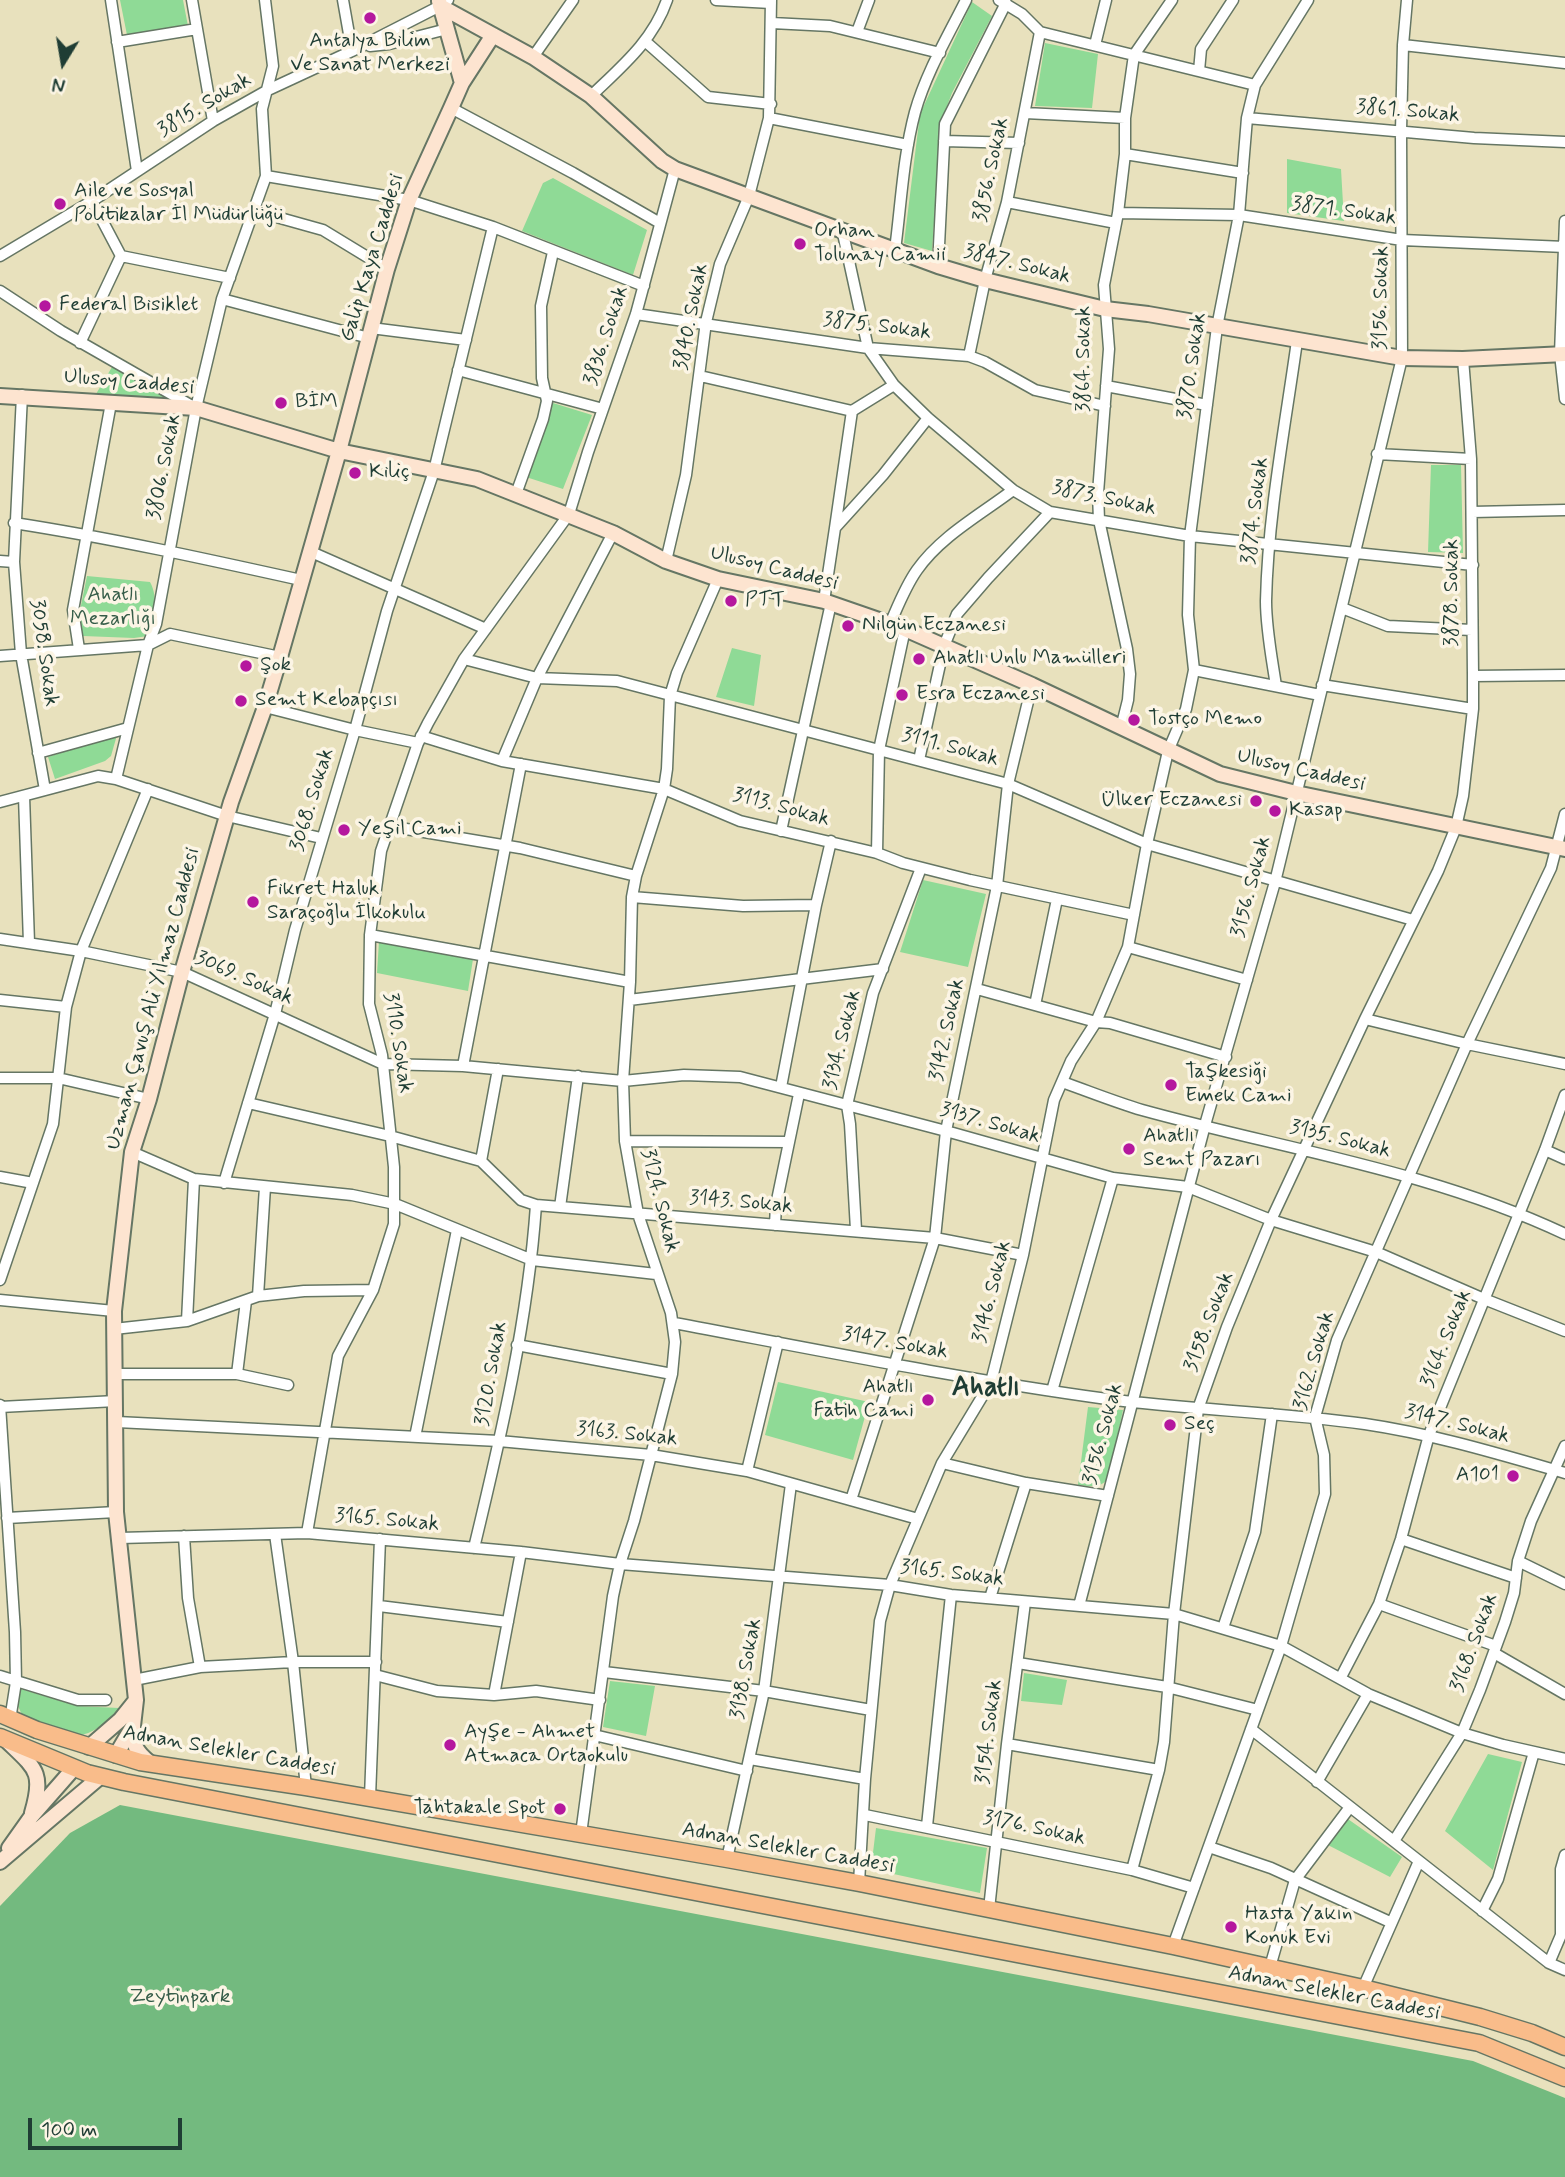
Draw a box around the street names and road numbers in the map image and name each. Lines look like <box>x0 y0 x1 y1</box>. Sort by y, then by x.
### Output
street label: 3815. Sokak <box>154 68 256 144</box>
street label: 3861. Sokak <box>1355 95 1461 129</box>
street label: 3856. Sokak <box>969 115 1015 225</box>
street label: Galip Kaya Caddesi <box>336 171 410 345</box>
street label: 3871. Sokak <box>1290 192 1398 232</box>
street label: 3847. Sokak <box>961 240 1073 290</box>
street label: 3156. Sokak <box>1368 246 1396 350</box>
street label: 3840. Sokak <box>669 261 715 373</box>
street label: 3836. Sokak <box>579 283 635 389</box>
street label: 3864. Sokak <box>1072 306 1098 412</box>
street label: 3875. Sokak <box>822 308 932 346</box>
street label: 3870. Sokak <box>1173 311 1213 421</box>
street label: Ulusoy Caddesi <box>63 365 195 401</box>
street label: 3806. Sokak <box>142 412 188 522</box>
street label: 3874. Sokak <box>1237 456 1275 566</box>
street label: 3873. Sokak <box>1050 476 1158 522</box>
street label: 3878. Sokak <box>1440 539 1466 647</box>
street label: Ulusoy Caddesi <box>707 541 841 597</box>
street label: 3058. Sokak <box>23 598 63 708</box>
street label: 3111. Sokak <box>899 723 1001 773</box>
street label: Ulusoy Caddesi <box>1234 744 1368 798</box>
street label: 3068. Sokak <box>285 745 341 855</box>
street label: 3113. Sokak <box>730 783 832 833</box>
street label: 3156. Sokak <box>1226 833 1278 941</box>
street label: Uzman Çavuş Ali Yılmaz Caddesi <box>102 845 206 1153</box>
street label: 3069. Sokak <box>191 946 297 1012</box>
street label: 3142. Sokak <box>925 976 971 1084</box>
street label: 3134. Sokak <box>818 987 868 1093</box>
street label: 3110. Sokak <box>377 991 417 1095</box>
street label: 3137. Sokak <box>937 1098 1043 1150</box>
street label: 3135. Sokak <box>1287 1115 1393 1165</box>
street label: 3124. Sokak <box>634 1146 684 1256</box>
street label: 3143. Sokak <box>688 1186 794 1220</box>
street label: 3146. Sokak <box>968 1238 1018 1346</box>
street label: 3158. Sokak <box>1179 1268 1241 1376</box>
street label: 3164. Sokak <box>1416 1286 1478 1392</box>
street label: 3162. Sokak <box>1289 1309 1341 1413</box>
street label: 3120. Sokak <box>470 1320 514 1428</box>
street label: 3147. Sokak <box>840 1322 950 1366</box>
street label: 3156. Sokak <box>1078 1380 1130 1488</box>
street label: 3147. Sokak <box>1402 1400 1512 1450</box>
street label: 3163. Sokak <box>575 1417 679 1453</box>
street label: 3165. Sokak <box>334 1504 440 1538</box>
street label: 3165. Sokak <box>899 1555 1005 1593</box>
street label: 3168. Sokak <box>1445 1590 1505 1696</box>
street label: 3138. Sokak <box>726 1617 768 1721</box>
street label: 3154. Sokak <box>971 1678 1009 1786</box>
street label: Adnan Selekler Caddesi <box>121 1721 337 1783</box>
street label: 3176. Sokak <box>980 1806 1088 1852</box>
street label: Adnan Selekler Caddesi <box>680 1818 896 1880</box>
street label: Adnan Selekler Caddesi <box>1226 1961 1442 2027</box>

